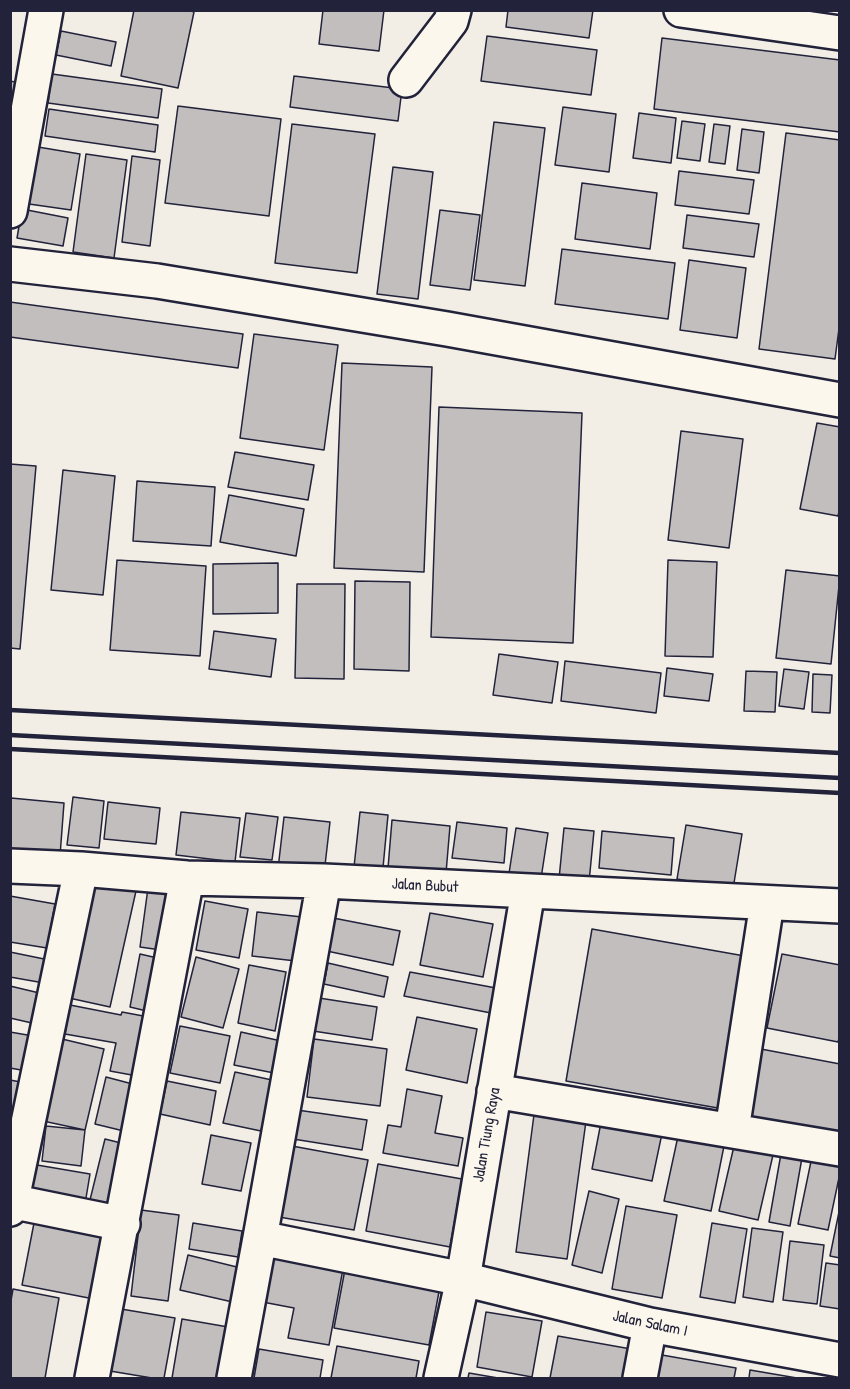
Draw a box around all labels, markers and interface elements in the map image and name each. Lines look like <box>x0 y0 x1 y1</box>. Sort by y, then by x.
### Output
street label: Jalan Bubut <box>391 875 459 897</box>
street label: Jalan Tiung Raya <box>469 1086 505 1184</box>
street label: Jalan Salam I <box>611 1307 689 1341</box>

